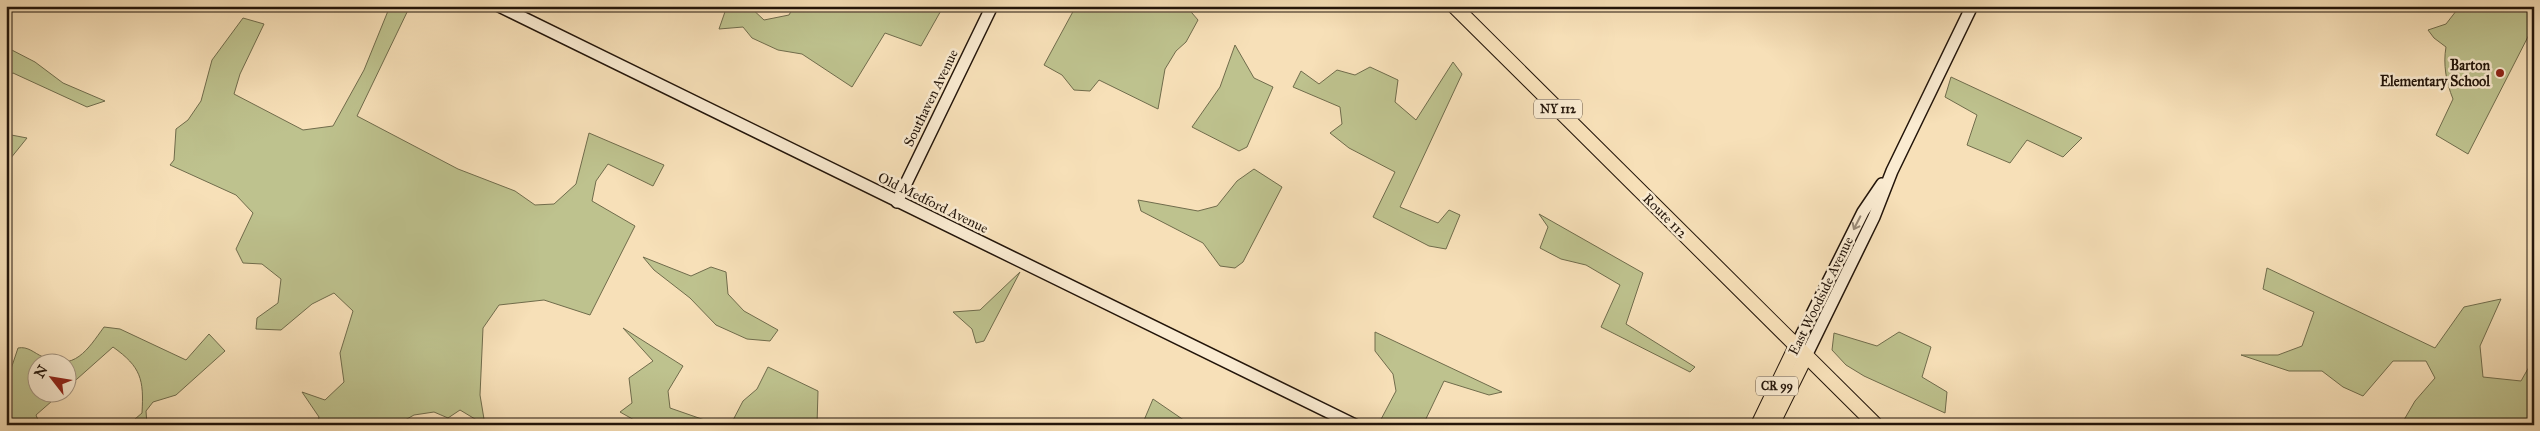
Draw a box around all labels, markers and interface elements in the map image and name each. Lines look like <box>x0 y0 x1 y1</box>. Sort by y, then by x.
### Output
street label: Southaven Avenue <box>900 46 962 149</box>
place label: Barton Elementary School <box>2380 57 2491 91</box>
marker: Barton Elementary School <box>2494 67 2506 79</box>
road number: NY 112 <box>1534 100 1582 118</box>
street label: Old Medford Avenue <box>875 169 991 237</box>
street label: Route 112 <box>1639 190 1691 242</box>
one-way arrow <box>1852 215 1861 230</box>
street label: East Woodside Avenue <box>1785 234 1857 358</box>
north arrow <box>28 354 78 404</box>
text: N <box>31 362 52 381</box>
road number: CR 99 <box>1756 376 1798 396</box>

